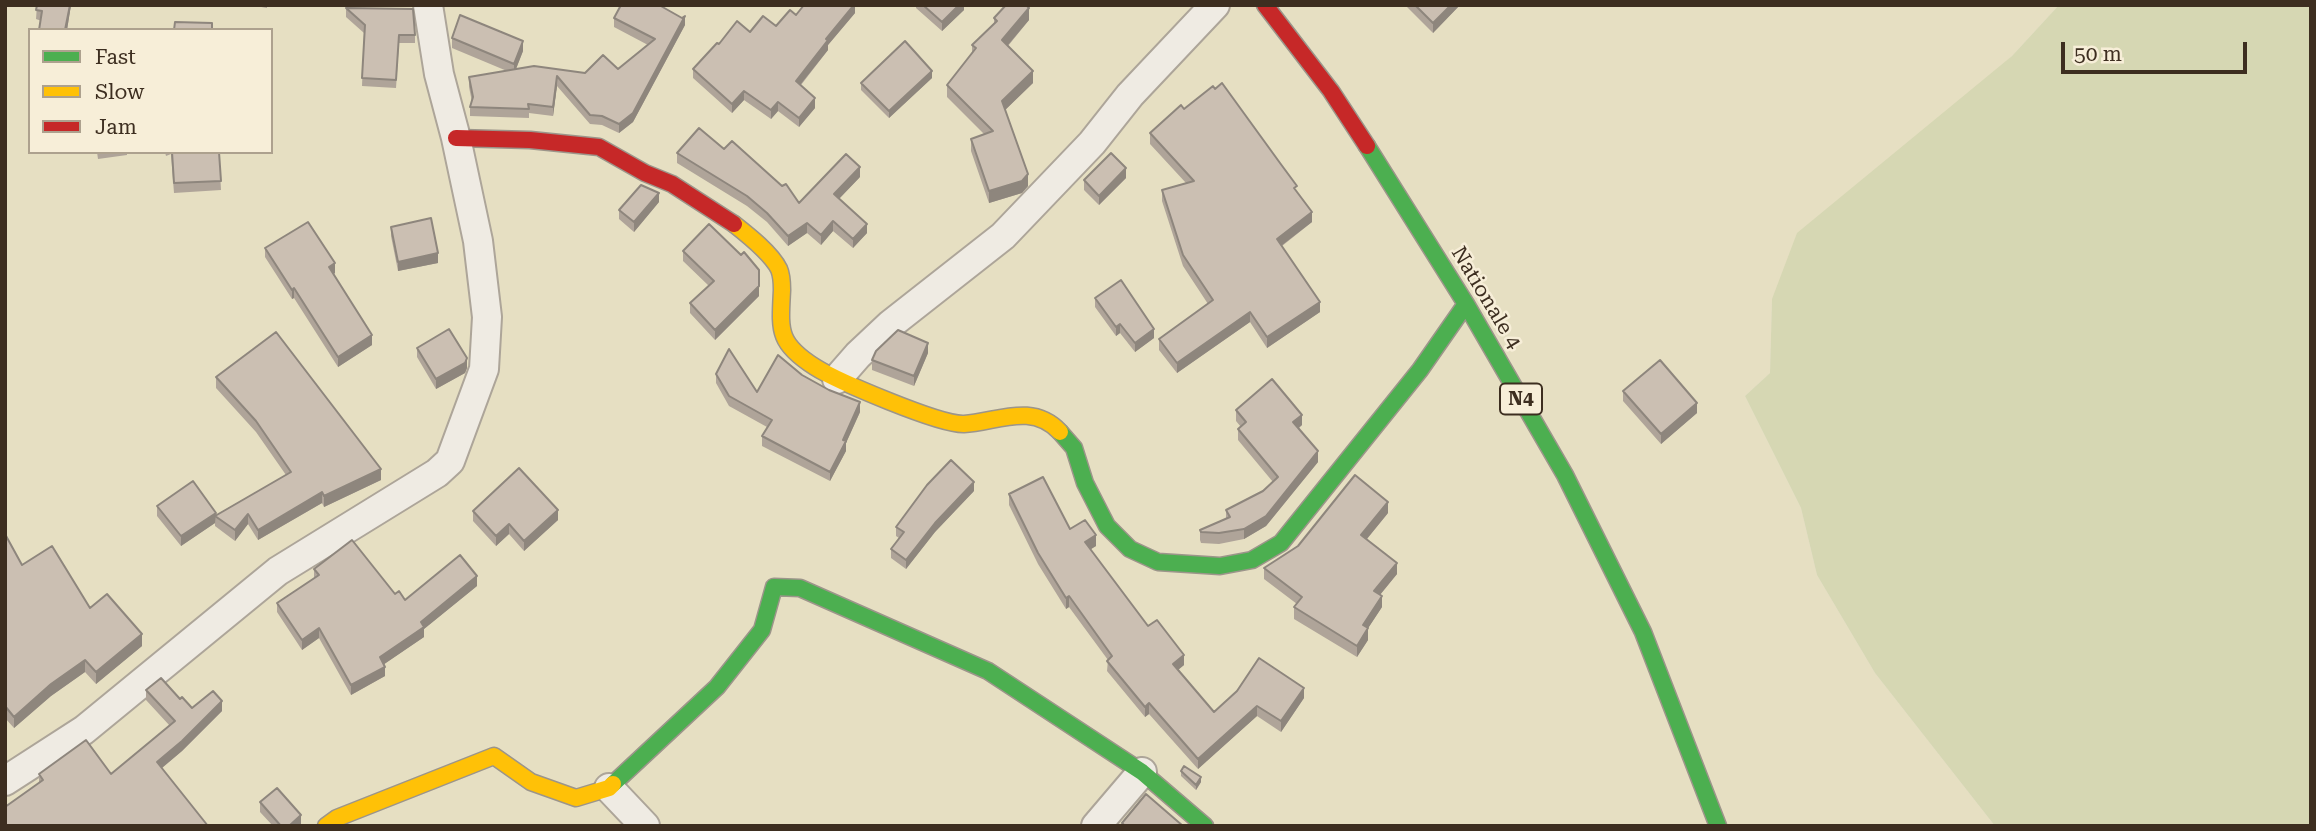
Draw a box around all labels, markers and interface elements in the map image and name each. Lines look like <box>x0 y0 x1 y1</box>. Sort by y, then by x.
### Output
legend <box>28 28 273 154</box>
scale bar <box>2064 28 2250 72</box>
text: 50 m <box>2074 42 2122 66</box>
text: Fast <box>95 45 136 69</box>
text: Slow <box>95 80 144 104</box>
text: Jam <box>95 115 137 139</box>
street label: Nationale 4 <box>1446 242 1526 354</box>
road number: N4 <box>1500 384 1542 414</box>

